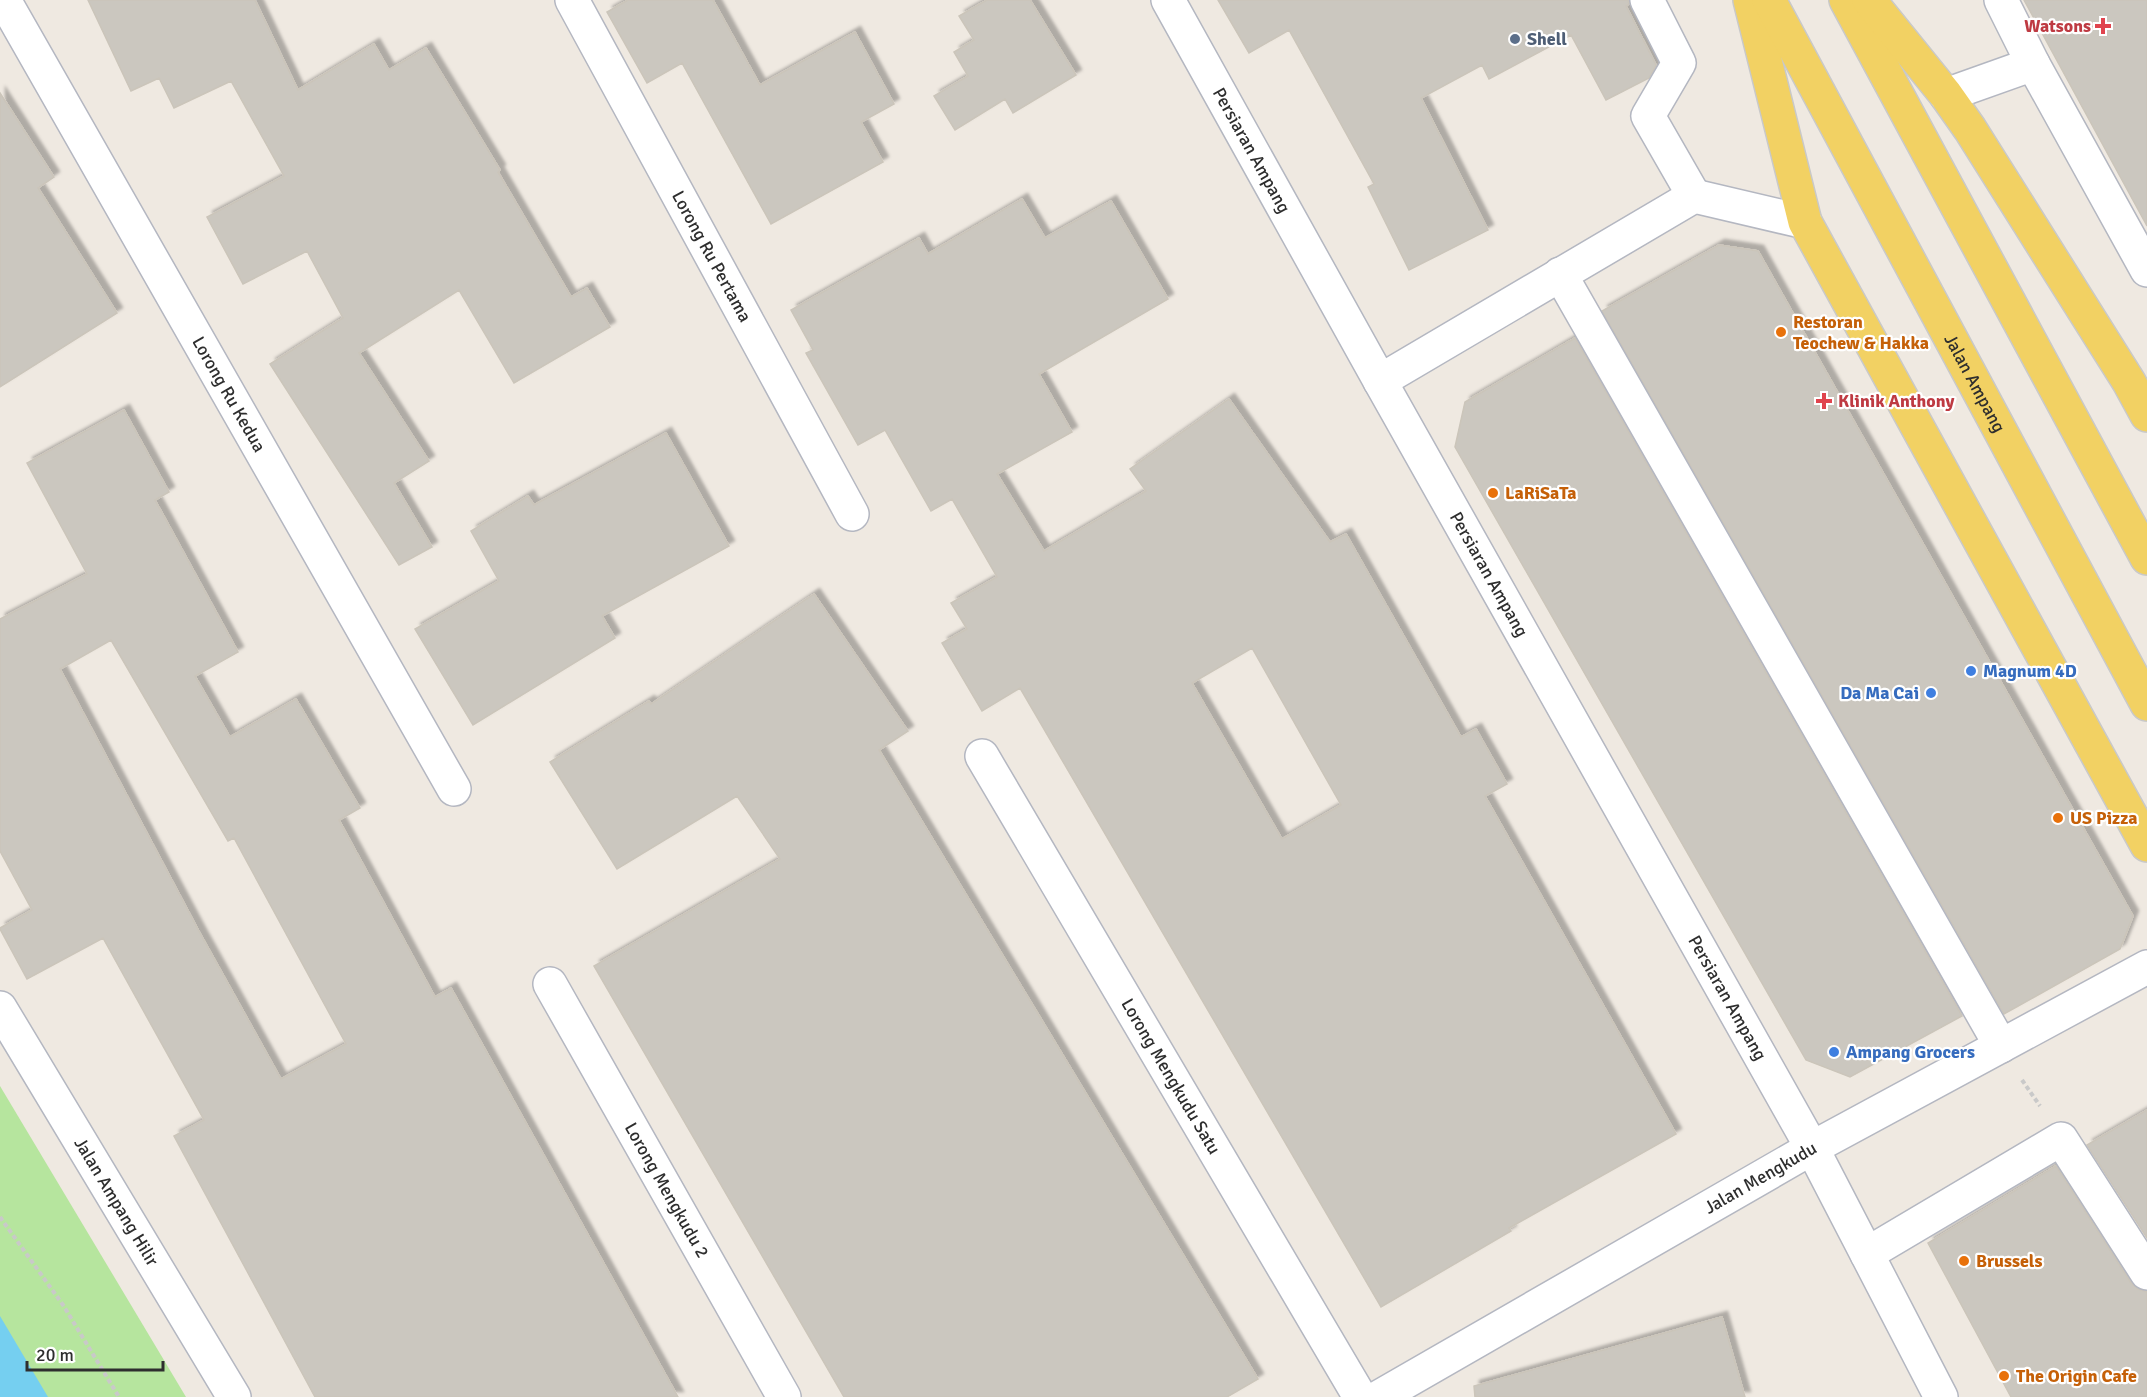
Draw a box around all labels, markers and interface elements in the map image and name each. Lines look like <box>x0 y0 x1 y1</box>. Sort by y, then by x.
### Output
place label: Watsons <box>2024 15 2091 37</box>
marker: Watsons <box>2096 19 2110 33</box>
place label: Shell <box>1527 28 1567 50</box>
marker: Shell <box>1508 32 1522 46</box>
street label: Persiaran Ampang <box>1208 84 1295 217</box>
street label: Lorong Ru Pertama <box>667 187 756 326</box>
place label: Restoran Teochew & Hakka <box>1793 311 1929 354</box>
marker: Restoran Teochew & Hakka <box>1774 325 1788 339</box>
street label: Jalan Ampang <box>1939 330 2010 436</box>
street label: Lorong Ru Kedua <box>187 333 271 456</box>
place label: Klinik Anthony <box>1838 390 1954 412</box>
marker: Klinik Anthony <box>1815 392 1833 410</box>
place label: LaRiSaTa <box>1505 482 1576 504</box>
marker: LaRiSaTa <box>1486 486 1500 500</box>
street label: Persiaran Ampang <box>1445 508 1533 641</box>
place label: Magnum 4D <box>1983 660 2077 682</box>
marker: Magnum 4D <box>1964 664 1978 678</box>
place label: Da Ma Cai <box>1840 682 1919 704</box>
marker: Da Ma Cai <box>1924 686 1938 700</box>
place label: US Pizza <box>2070 807 2138 829</box>
marker: US Pizza <box>2051 811 2065 825</box>
street label: Persiaran Ampang <box>1683 931 1771 1064</box>
street label: Lorong Mengkudu Satu <box>1116 994 1225 1158</box>
place label: Ampang Grocers <box>1846 1041 1975 1063</box>
marker: Ampang Grocers <box>1827 1045 1841 1059</box>
street label: Lorong Mengkudu 2 <box>620 1119 714 1262</box>
street label: Jalan Ampang Hilir <box>69 1133 164 1270</box>
street label: Jalan Mengkudu <box>1700 1137 1820 1219</box>
place label: Brussels <box>1976 1250 2043 1272</box>
marker: Brussels <box>1957 1254 1971 1268</box>
scale bar <box>27 1334 164 1372</box>
text: 20 m <box>36 1344 74 1366</box>
place label: The Origin Cafe <box>2016 1365 2137 1387</box>
marker: The Origin Cafe <box>1997 1369 2011 1383</box>

